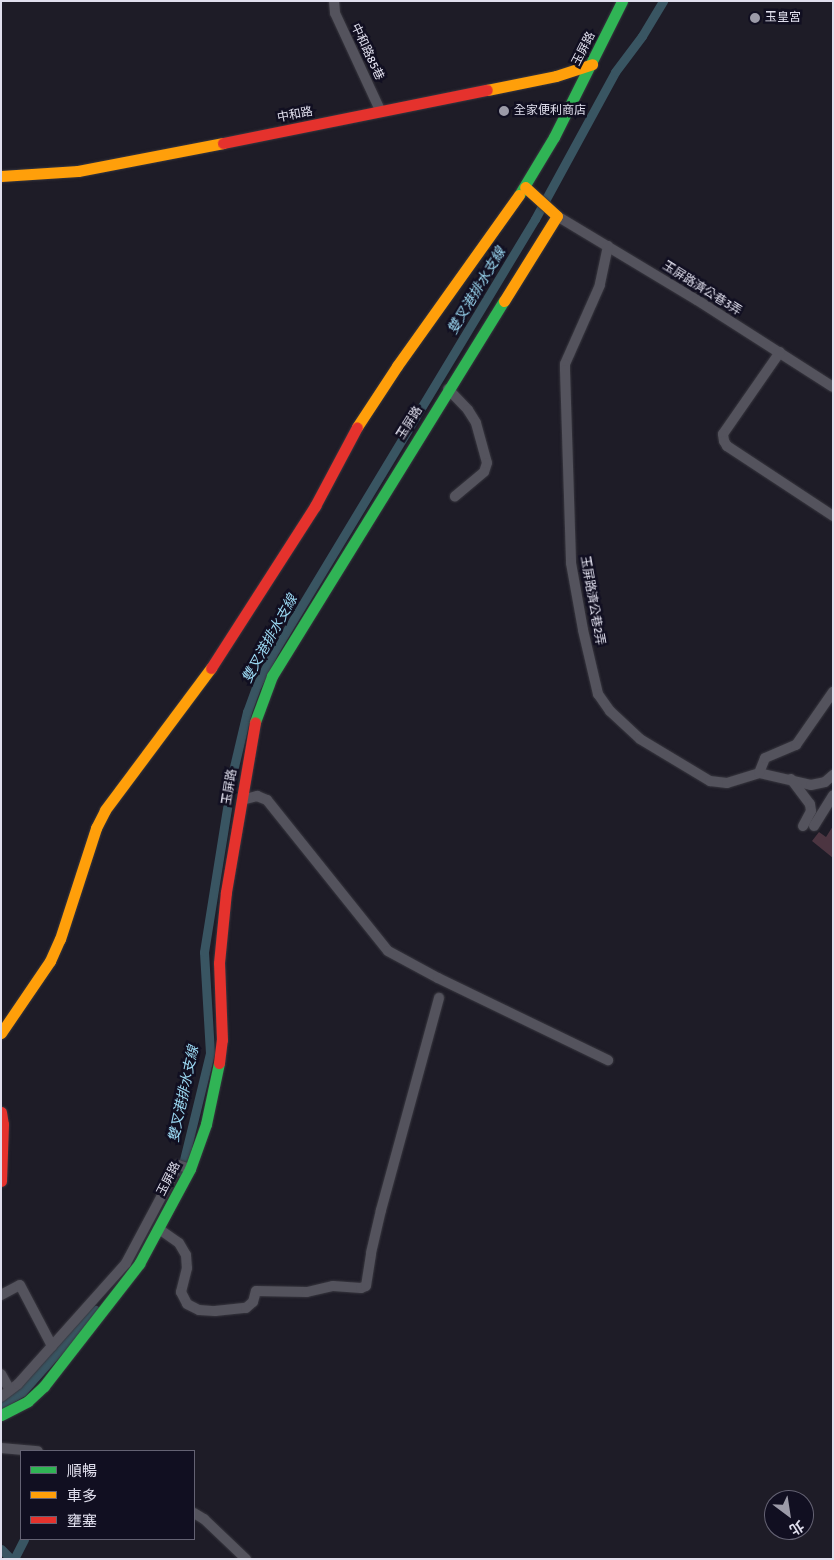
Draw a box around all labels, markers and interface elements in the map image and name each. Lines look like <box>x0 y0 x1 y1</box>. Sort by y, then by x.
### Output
place label: 玉皇宮 <box>765 11 801 25</box>
marker: 玉皇宮 <box>749 12 761 24</box>
street label: 中和路85巷 <box>348 21 386 83</box>
street label: 玉屏路 <box>569 30 599 68</box>
street label: 中和路 <box>276 104 314 126</box>
place label: 全家便利商店 <box>514 104 586 118</box>
marker: 全家便利商店 <box>498 105 510 117</box>
water label: 雙叉港排水支線 <box>445 245 509 337</box>
street label: 玉屏路濟公巷3弄 <box>660 259 744 319</box>
street label: 玉屏路 <box>394 404 426 442</box>
street label: 玉屏路濟公巷2弄 <box>577 555 607 647</box>
water label: 雙叉港排水支線 <box>239 592 301 686</box>
street label: 玉屏路 <box>220 768 240 806</box>
water label: 雙叉港排水支線 <box>166 1044 202 1144</box>
street label: 玉屏路 <box>154 1160 184 1198</box>
legend <box>20 1450 195 1540</box>
text: 順暢 <box>67 1462 97 1480</box>
text: 車多 <box>67 1487 97 1505</box>
north arrow <box>764 1490 814 1540</box>
text: 壅塞 <box>67 1512 97 1530</box>
text: 北 <box>786 1517 807 1538</box>

